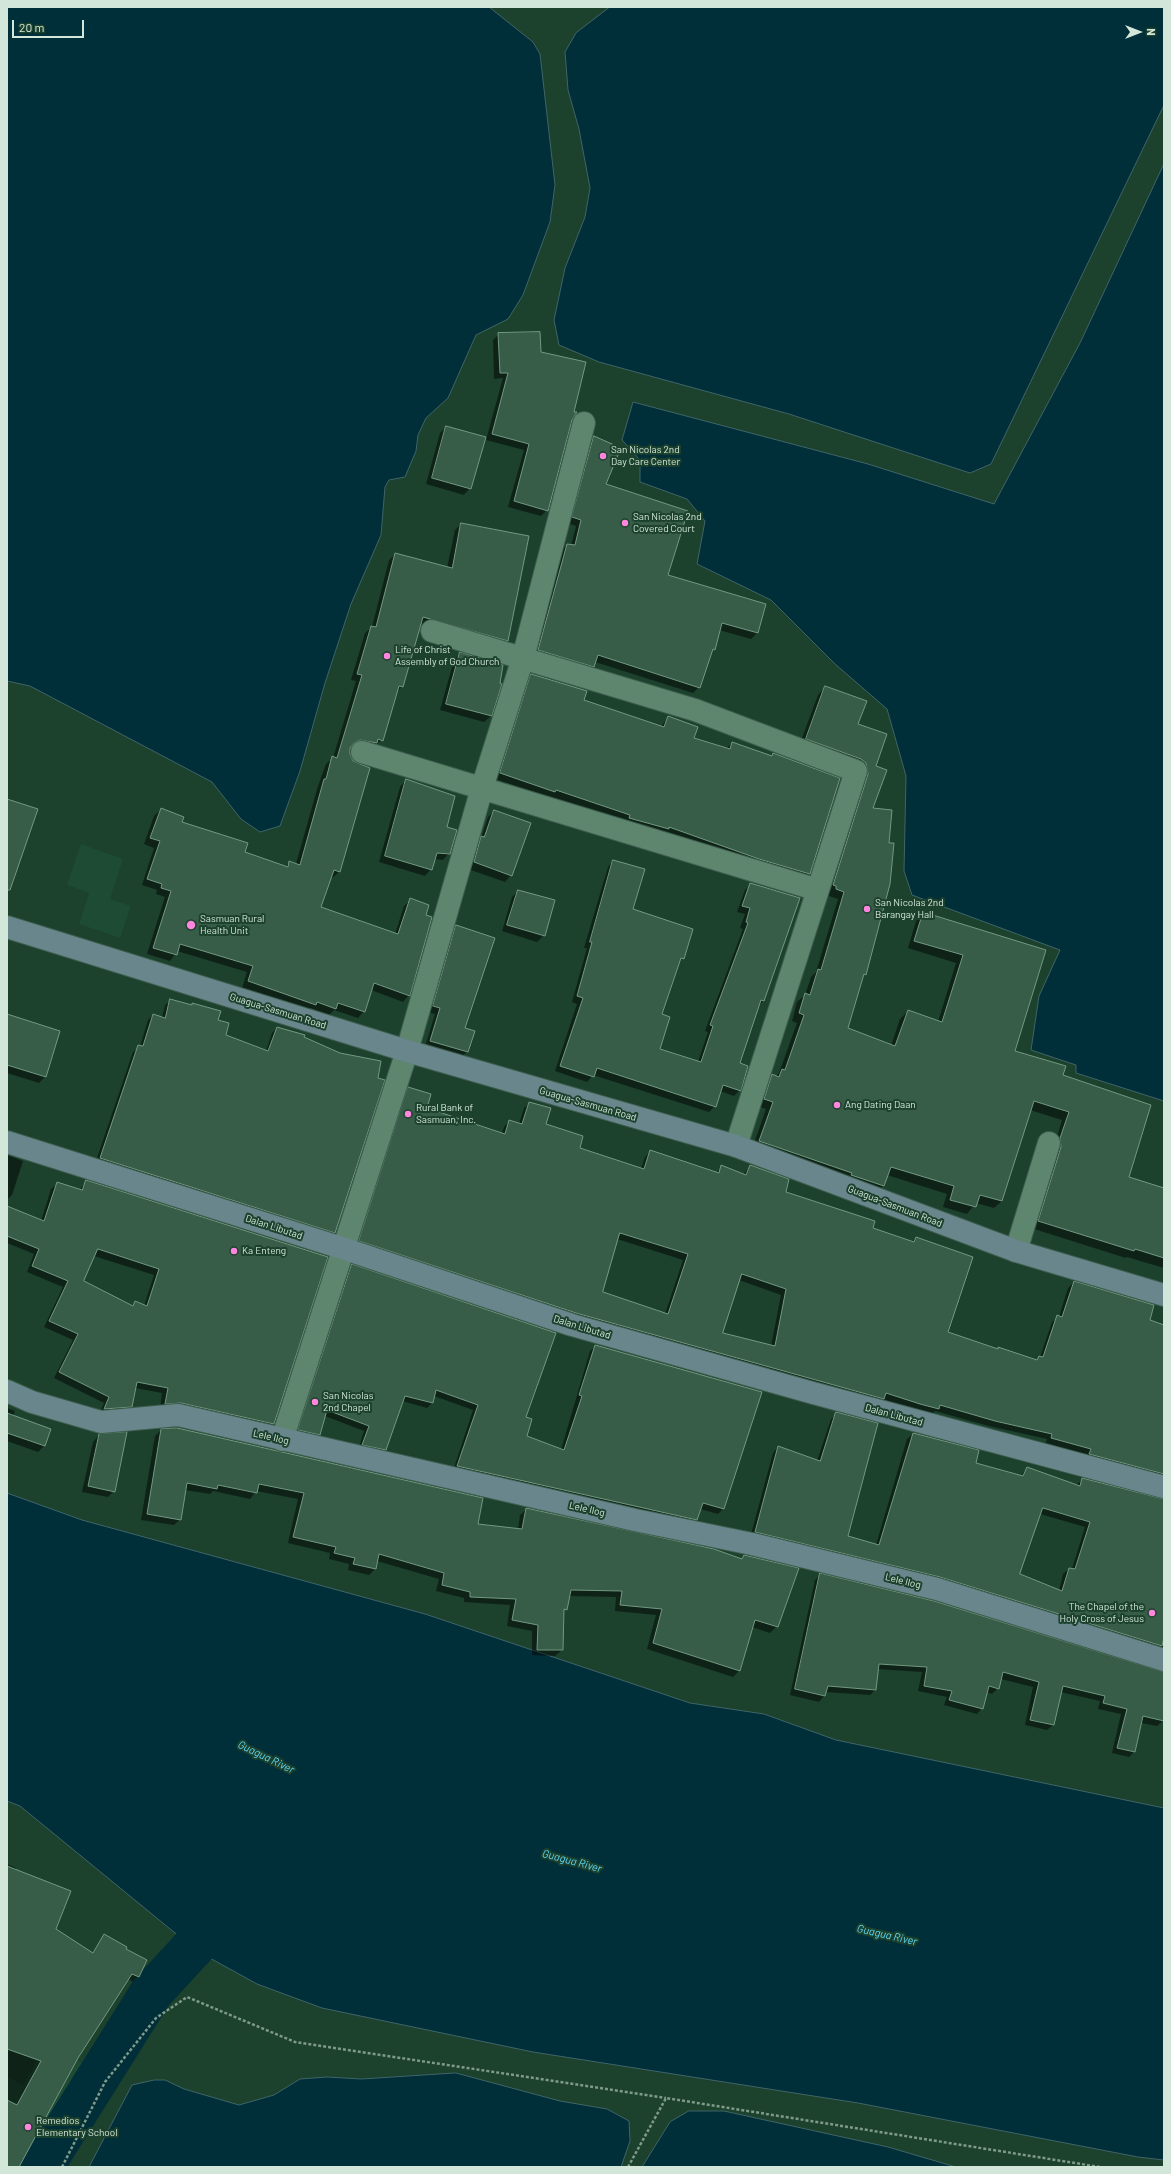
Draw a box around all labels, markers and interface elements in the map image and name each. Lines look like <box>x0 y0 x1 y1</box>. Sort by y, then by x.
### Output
scale bar <box>14 12 86 38</box>
north arrow <box>1119 12 1159 52</box>
text: 20 m <box>19 20 45 34</box>
text: N <box>1145 28 1158 36</box>
place label: San Nicolas 2nd Day Care Center <box>611 444 680 468</box>
marker: San Nicolas 2nd Day Care Center <box>598 451 608 461</box>
place label: San Nicolas 2nd Covered Court <box>633 511 702 534</box>
marker: San Nicolas 2nd Covered Court <box>620 518 630 528</box>
place label: Life of Christ Assembly of God Church <box>395 644 499 668</box>
marker: Life of Christ Assembly of God Church <box>382 651 392 661</box>
place label: San Nicolas 2nd Barangay Hall <box>875 897 944 920</box>
marker: San Nicolas 2nd Barangay Hall <box>862 904 872 914</box>
place label: Sasmuan Rural Health Unit <box>200 913 264 936</box>
marker: Sasmuan Rural Health Unit <box>185 919 197 931</box>
street label: Guagua-Sasmuan Road <box>228 991 328 1031</box>
street label: Guagua-Sasmuan Road <box>538 1084 638 1124</box>
place label: Ang Dating Daan <box>845 1099 916 1111</box>
marker: Ang Dating Daan <box>832 1100 842 1110</box>
place label: Rural Bank of Sasmuan, Inc. <box>416 1102 476 1126</box>
marker: Rural Bank of Sasmuan, Inc. <box>403 1109 413 1119</box>
street label: Guagua-Sasmuan Road <box>846 1182 944 1230</box>
street label: Dalan Libutad <box>244 1212 304 1242</box>
place label: Ka Enteng <box>242 1245 286 1257</box>
marker: Ka Enteng <box>229 1246 239 1256</box>
street label: Dalan Libutad <box>552 1313 612 1341</box>
place label: San Nicolas 2nd Chapel <box>323 1390 373 1414</box>
marker: San Nicolas 2nd Chapel <box>310 1397 320 1407</box>
street label: Dalan Libutad <box>864 1402 924 1428</box>
street label: Lele Ilog <box>252 1427 290 1447</box>
street label: Lele Ilog <box>568 1499 606 1519</box>
street label: Lele Ilog <box>884 1571 922 1591</box>
place label: The Chapel of the Holy Cross of Jesus <box>1060 1601 1144 1624</box>
marker: The Chapel of the Holy Cross of Jesus <box>1147 1608 1157 1618</box>
water label: Guagua River <box>236 1738 296 1776</box>
water label: Guagua River <box>541 1847 603 1875</box>
water label: Guagua River <box>856 1922 918 1948</box>
place label: Remedios Elementary School <box>36 2115 117 2138</box>
marker: Remedios Elementary School <box>23 2122 33 2132</box>

